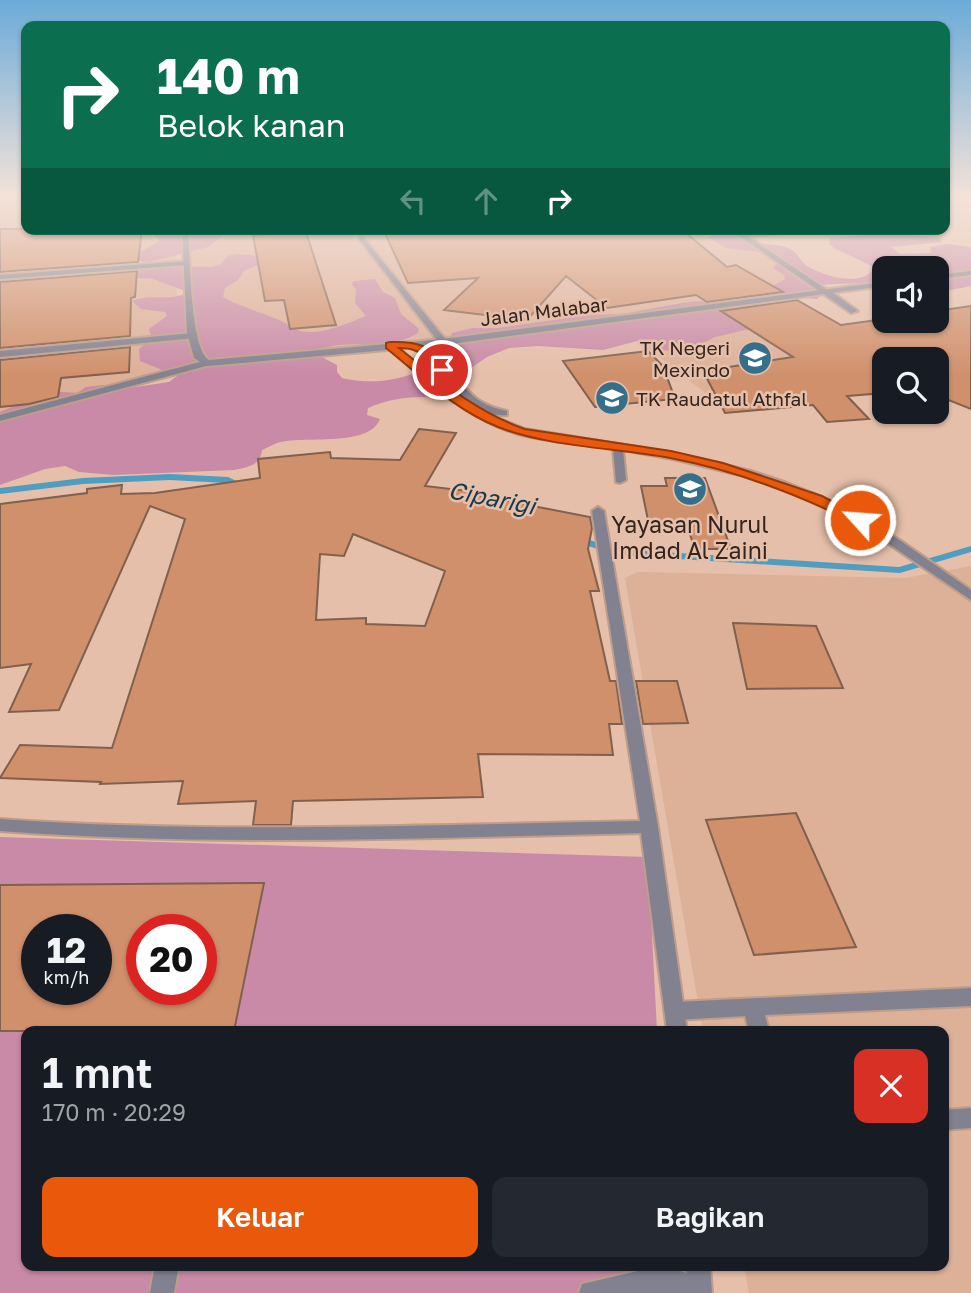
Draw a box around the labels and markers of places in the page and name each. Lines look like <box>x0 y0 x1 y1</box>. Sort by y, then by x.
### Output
place label: TK Negeri Mexindo <box>640 336 730 381</box>
school or university icon: TK Negeri Mexindo <box>736 339 774 377</box>
pin <box>412 340 472 400</box>
school or university icon: TK Raudatul Athfal <box>593 379 631 417</box>
place label: TK Raudatul Athfal <box>636 387 807 410</box>
school or university icon: Yayasan Nurul Imdad Al Zaini <box>671 470 709 508</box>
place label: Yayasan Nurul Imdad Al Zaini <box>611 510 769 564</box>

